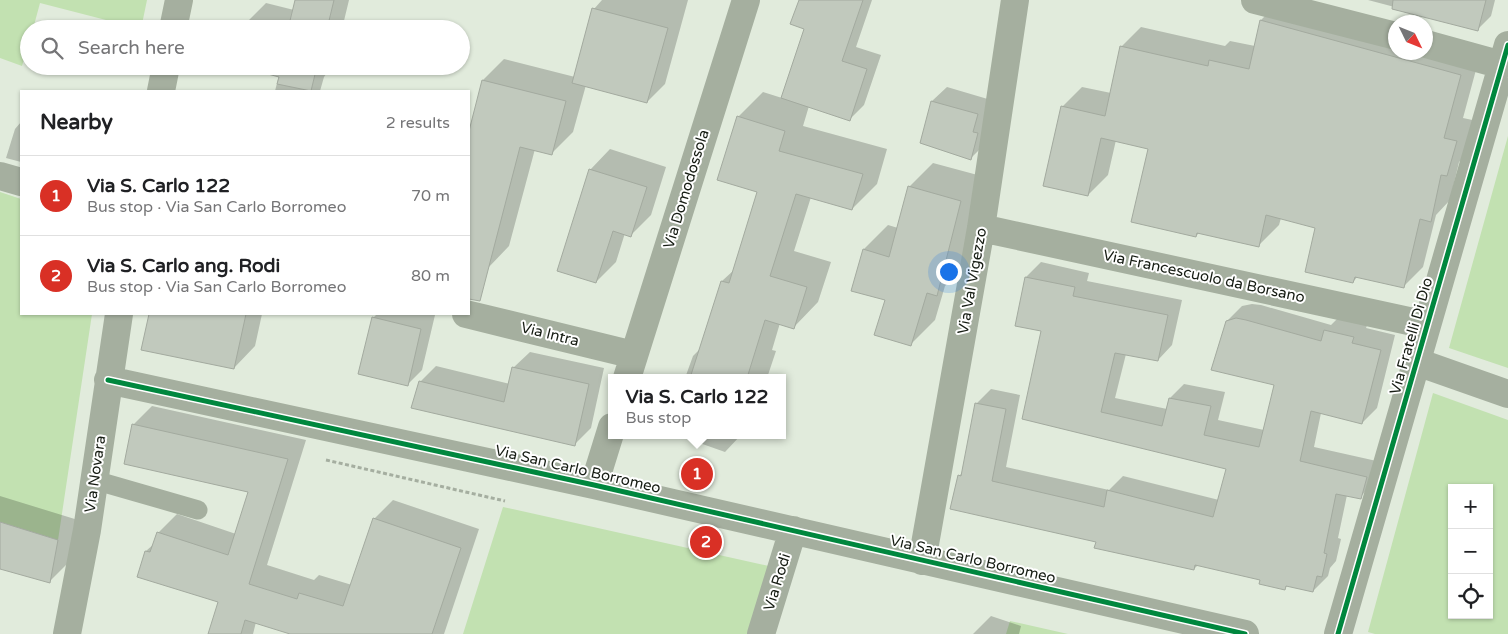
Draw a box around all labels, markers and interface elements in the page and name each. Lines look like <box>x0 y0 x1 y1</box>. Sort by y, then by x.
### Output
north arrow <box>1388 15 1433 60</box>
search box <box>20 20 470 75</box>
icon: search <box>38 34 66 62</box>
text: Search here <box>78 37 185 59</box>
text: Nearby <box>40 110 113 135</box>
text: 2 results <box>386 113 450 133</box>
street label: Via Domodossola <box>659 127 713 251</box>
text: Via S. Carlo 122 <box>87 175 230 197</box>
text: 1 <box>51 186 61 206</box>
text: 70 m <box>411 186 450 206</box>
text: Bus stop · Via San Carlo Borromeo <box>87 197 346 217</box>
street label: Via Val Vigezzo <box>954 226 990 336</box>
street label: Via Francescuolo da Borsano <box>1101 246 1307 306</box>
text: Via S. Carlo ang. Rodi <box>87 255 280 277</box>
your location <box>936 259 962 285</box>
text: 2 <box>51 266 61 286</box>
text: 80 m <box>411 266 450 286</box>
street label: Via Fratelli Di Dio <box>1386 275 1436 397</box>
text: Bus stop · Via San Carlo Borromeo <box>87 277 346 297</box>
street label: Via Intra <box>519 318 581 350</box>
popup <box>608 374 786 439</box>
text: Via S. Carlo 122 <box>625 386 769 408</box>
text: Bus stop <box>625 408 691 428</box>
street label: Via Novara <box>81 434 109 514</box>
street label: Via San Carlo Borromeo <box>493 441 663 497</box>
pin: 1 <box>681 455 713 493</box>
map controls <box>1448 484 1493 619</box>
button: + <box>1448 484 1493 529</box>
pin: 2 <box>690 523 722 561</box>
button: − <box>1448 529 1493 574</box>
street label: Via San Carlo Borromeo <box>888 531 1058 587</box>
street label: Via Rodi <box>760 551 794 613</box>
button: locate <box>1448 574 1493 619</box>

